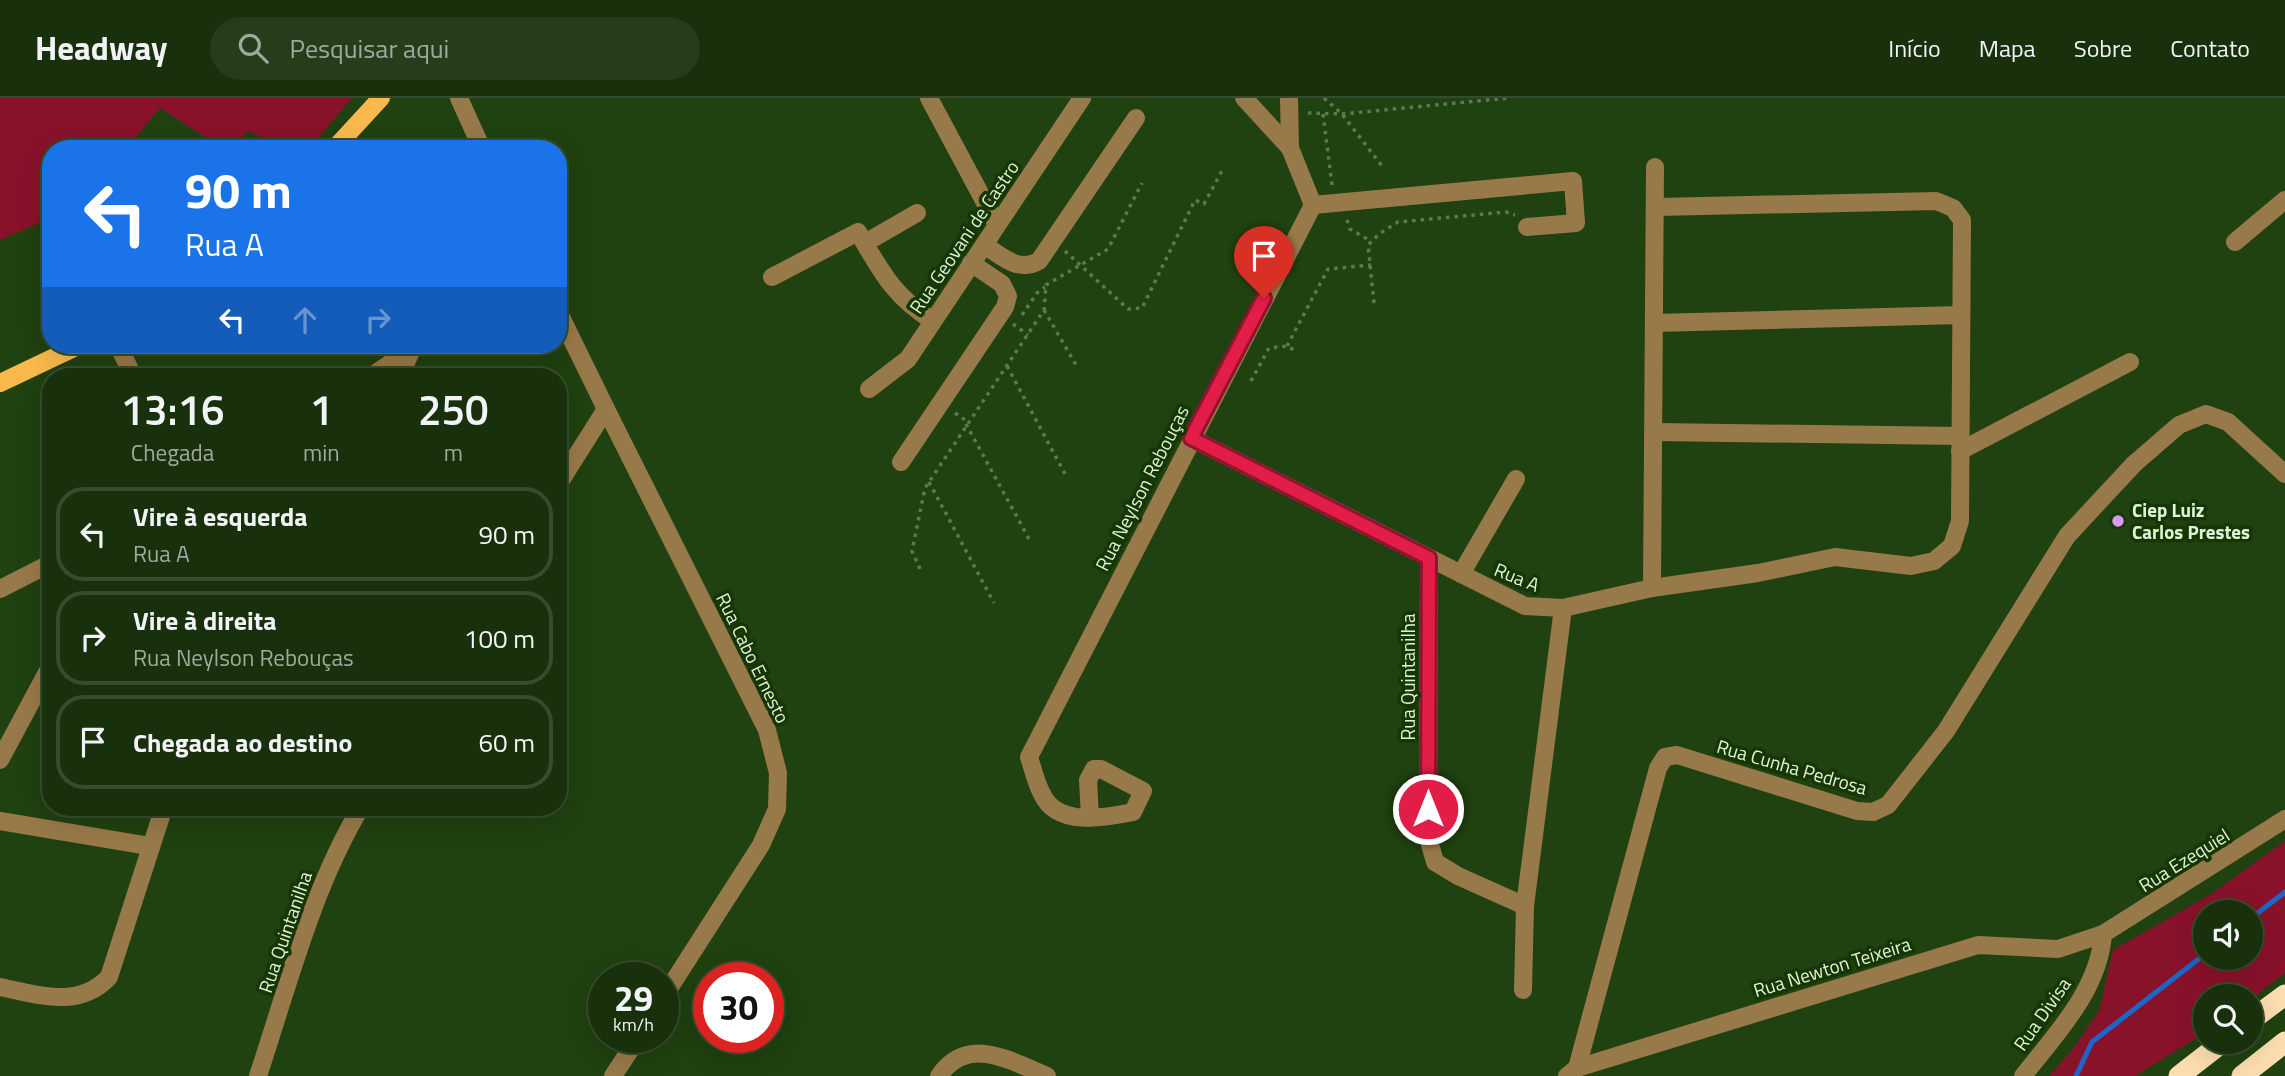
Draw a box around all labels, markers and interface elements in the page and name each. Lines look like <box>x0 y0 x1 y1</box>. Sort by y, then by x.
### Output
search box <box>210 17 700 80</box>
text: Headway <box>35 23 168 73</box>
icon: search <box>234 29 272 67</box>
text: Pesquisar aqui <box>290 29 449 68</box>
text: Início <box>1888 30 1941 66</box>
text: Mapa <box>1979 30 2036 66</box>
text: Sobre <box>2074 30 2132 66</box>
text: Contato <box>2170 30 2250 66</box>
text: 90 m <box>185 152 292 227</box>
street label: Rua Geovani de Castro <box>901 154 1026 319</box>
icon: left <box>70 168 161 259</box>
text: Rua A <box>185 220 264 268</box>
pin <box>1234 226 1294 298</box>
icon: arrive <box>1245 237 1283 275</box>
icon: left <box>213 301 251 339</box>
icon: ahead <box>286 301 324 339</box>
icon: right <box>359 301 397 339</box>
text: 13:16 <box>120 377 225 441</box>
text: 1 <box>310 377 333 441</box>
text: 250 <box>418 377 489 441</box>
street label: Rua Neylson Rebouças <box>1087 400 1196 576</box>
text: Chegada <box>131 435 214 470</box>
text: min <box>303 435 340 470</box>
text: m <box>444 435 463 470</box>
place label: Ciep Luiz Carlos Prestes <box>2132 495 2250 546</box>
text: Vire à esquerda <box>133 497 308 536</box>
marker: Ciep Luiz Carlos Prestes <box>2110 513 2126 529</box>
icon: left <box>74 515 112 553</box>
text: 90 m <box>478 515 535 554</box>
text: Rua A <box>133 536 190 571</box>
street label: Rua A <box>1490 554 1544 599</box>
street label: Rua Cabo Ernesto <box>709 588 798 728</box>
text: Vire à direita <box>133 601 276 640</box>
street label: Rua Quintanilha <box>1393 613 1422 741</box>
icon: right <box>74 619 112 657</box>
text: 100 m <box>464 619 535 658</box>
text: Rua Neylson Rebouças <box>133 640 354 675</box>
icon: arrive <box>74 723 112 761</box>
text: Chegada ao destino <box>133 723 352 762</box>
text: 60 m <box>478 723 535 762</box>
street label: Rua Cunha Pedrosa <box>1713 731 1871 802</box>
position arrow <box>1391 772 1465 846</box>
street label: Rua Ezequiel <box>2133 820 2235 899</box>
street label: Rua Quintanilha <box>250 867 319 997</box>
map controls <box>2193 900 2263 1054</box>
button: sound <box>2193 900 2263 970</box>
street label: Rua Newton Teixeira <box>1749 929 1915 1004</box>
speed limit sign: 30 <box>693 962 784 1053</box>
text: 29 <box>614 971 653 1025</box>
street label: Rua Divisa <box>2006 971 2078 1056</box>
button: search <box>2193 984 2263 1054</box>
text: km/h <box>613 1011 654 1038</box>

